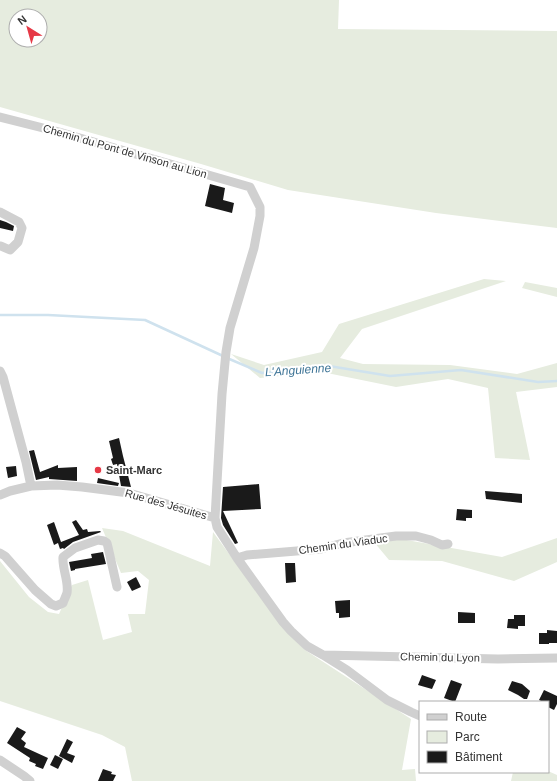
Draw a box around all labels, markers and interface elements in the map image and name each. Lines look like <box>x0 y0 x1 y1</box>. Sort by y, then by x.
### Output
north arrow <box>8 8 48 48</box>
text: N <box>15 13 29 27</box>
street label: Chemin du Pont de Vinson au Lion <box>42 122 208 180</box>
water label: L'Anguienne <box>264 361 332 379</box>
place label: Saint-Marc <box>106 464 162 476</box>
marker: Saint-Marc <box>93 465 103 475</box>
street label: Rue des Jésuites <box>124 487 209 522</box>
street label: Chemin du Viaduc <box>298 532 389 556</box>
street label: Chemin du Lyon <box>400 650 480 664</box>
legend <box>419 701 549 773</box>
text: Route <box>455 710 487 724</box>
text: Parc <box>455 730 480 744</box>
text: Bâtiment <box>455 750 503 764</box>

